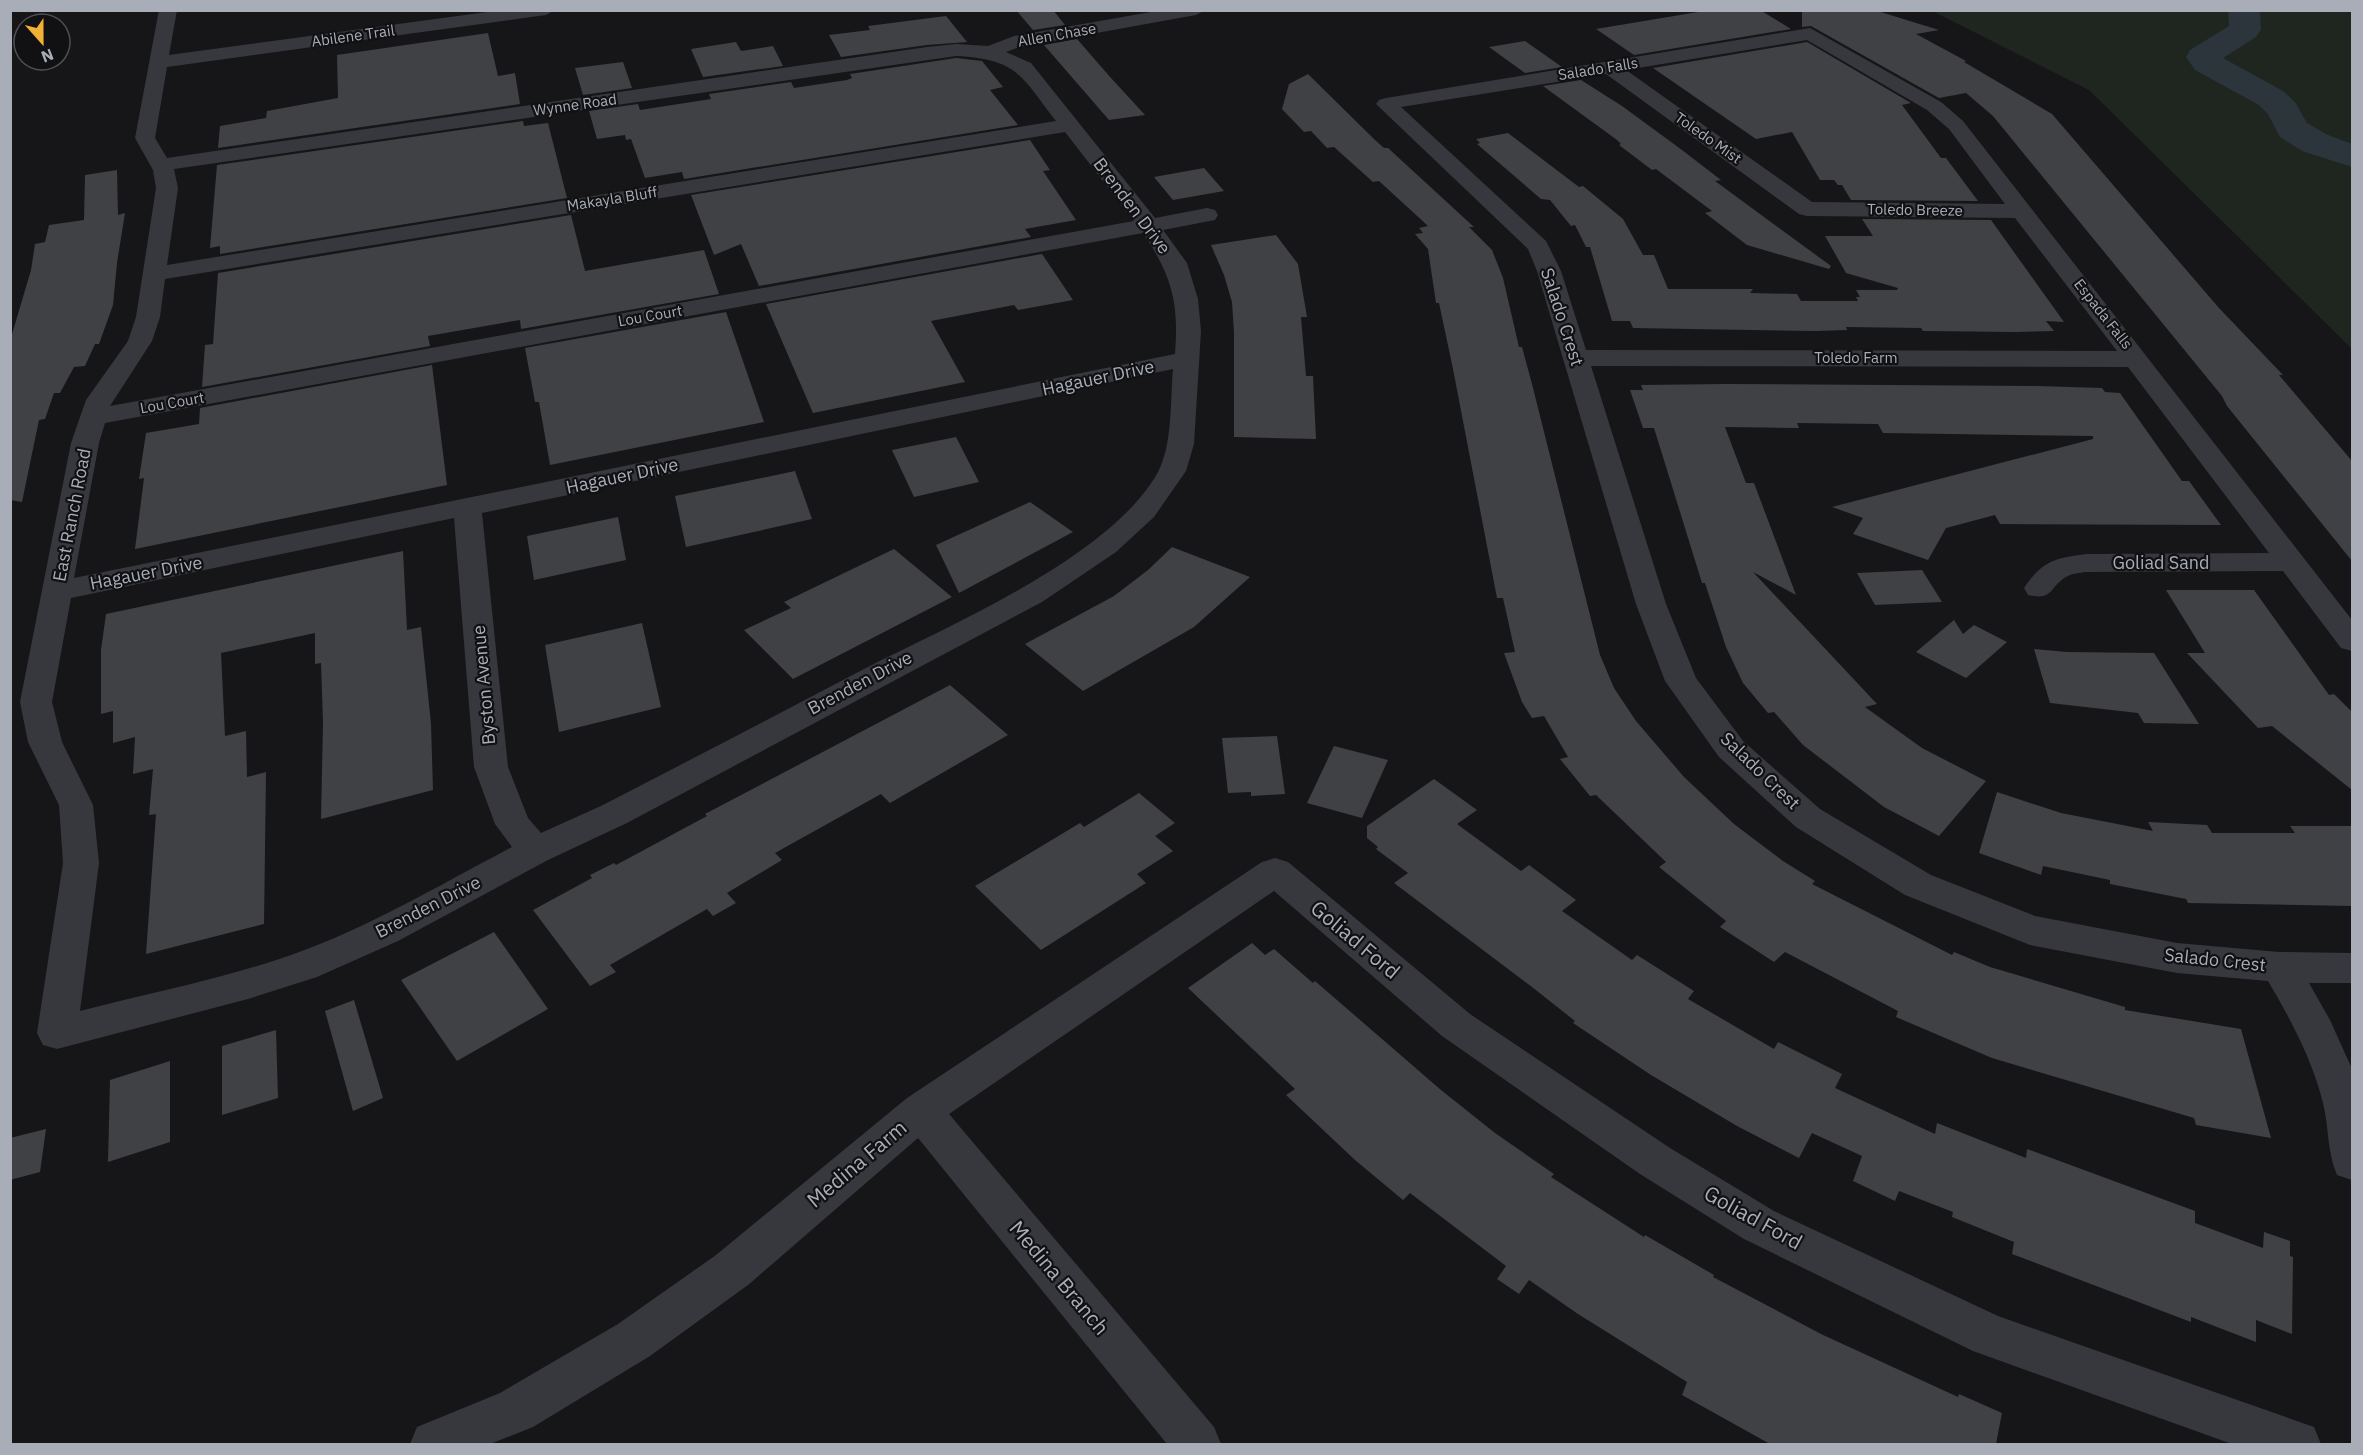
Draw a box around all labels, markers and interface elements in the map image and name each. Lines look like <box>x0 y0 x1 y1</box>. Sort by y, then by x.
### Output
north arrow <box>12 12 72 72</box>
street label: Allen Chase <box>1016 18 1098 51</box>
street label: Abilene Trail <box>310 20 396 51</box>
text: N <box>38 45 56 67</box>
street label: Salado Falls <box>1557 53 1639 84</box>
street label: Wynne Road <box>532 89 618 120</box>
street label: Toledo Mist <box>1671 108 1745 168</box>
street label: Brenden Drive <box>1089 153 1176 259</box>
street label: Makayla Bluff <box>565 182 659 215</box>
street label: Toledo Breeze <box>1867 199 1963 220</box>
street label: Salado Crest <box>1536 265 1589 369</box>
street label: Espada Falls <box>2070 275 2137 353</box>
street label: Lou Court <box>616 301 684 330</box>
street label: Toledo Farm <box>1814 348 1898 367</box>
street label: Hagauer Drive <box>1040 354 1156 401</box>
street label: Lou Court <box>138 388 206 417</box>
street label: East Ranch Road <box>47 446 96 584</box>
street label: Hagauer Drive <box>564 452 680 499</box>
street label: Hagauer Drive <box>88 550 204 595</box>
street label: Goliad Sand <box>2112 551 2210 574</box>
street label: Byston Avenue <box>467 624 500 746</box>
street label: Brenden Drive <box>804 645 916 720</box>
street label: Salado Crest <box>1716 727 1805 814</box>
street label: Brenden Drive <box>371 870 484 943</box>
street label: Goliad Ford <box>1305 894 1406 985</box>
street label: Salado Crest <box>2163 943 2267 976</box>
street label: Medina Farm <box>801 1113 912 1213</box>
street label: Goliad Ford <box>1699 1179 1808 1256</box>
street label: Medina Branch <box>1004 1214 1116 1340</box>

